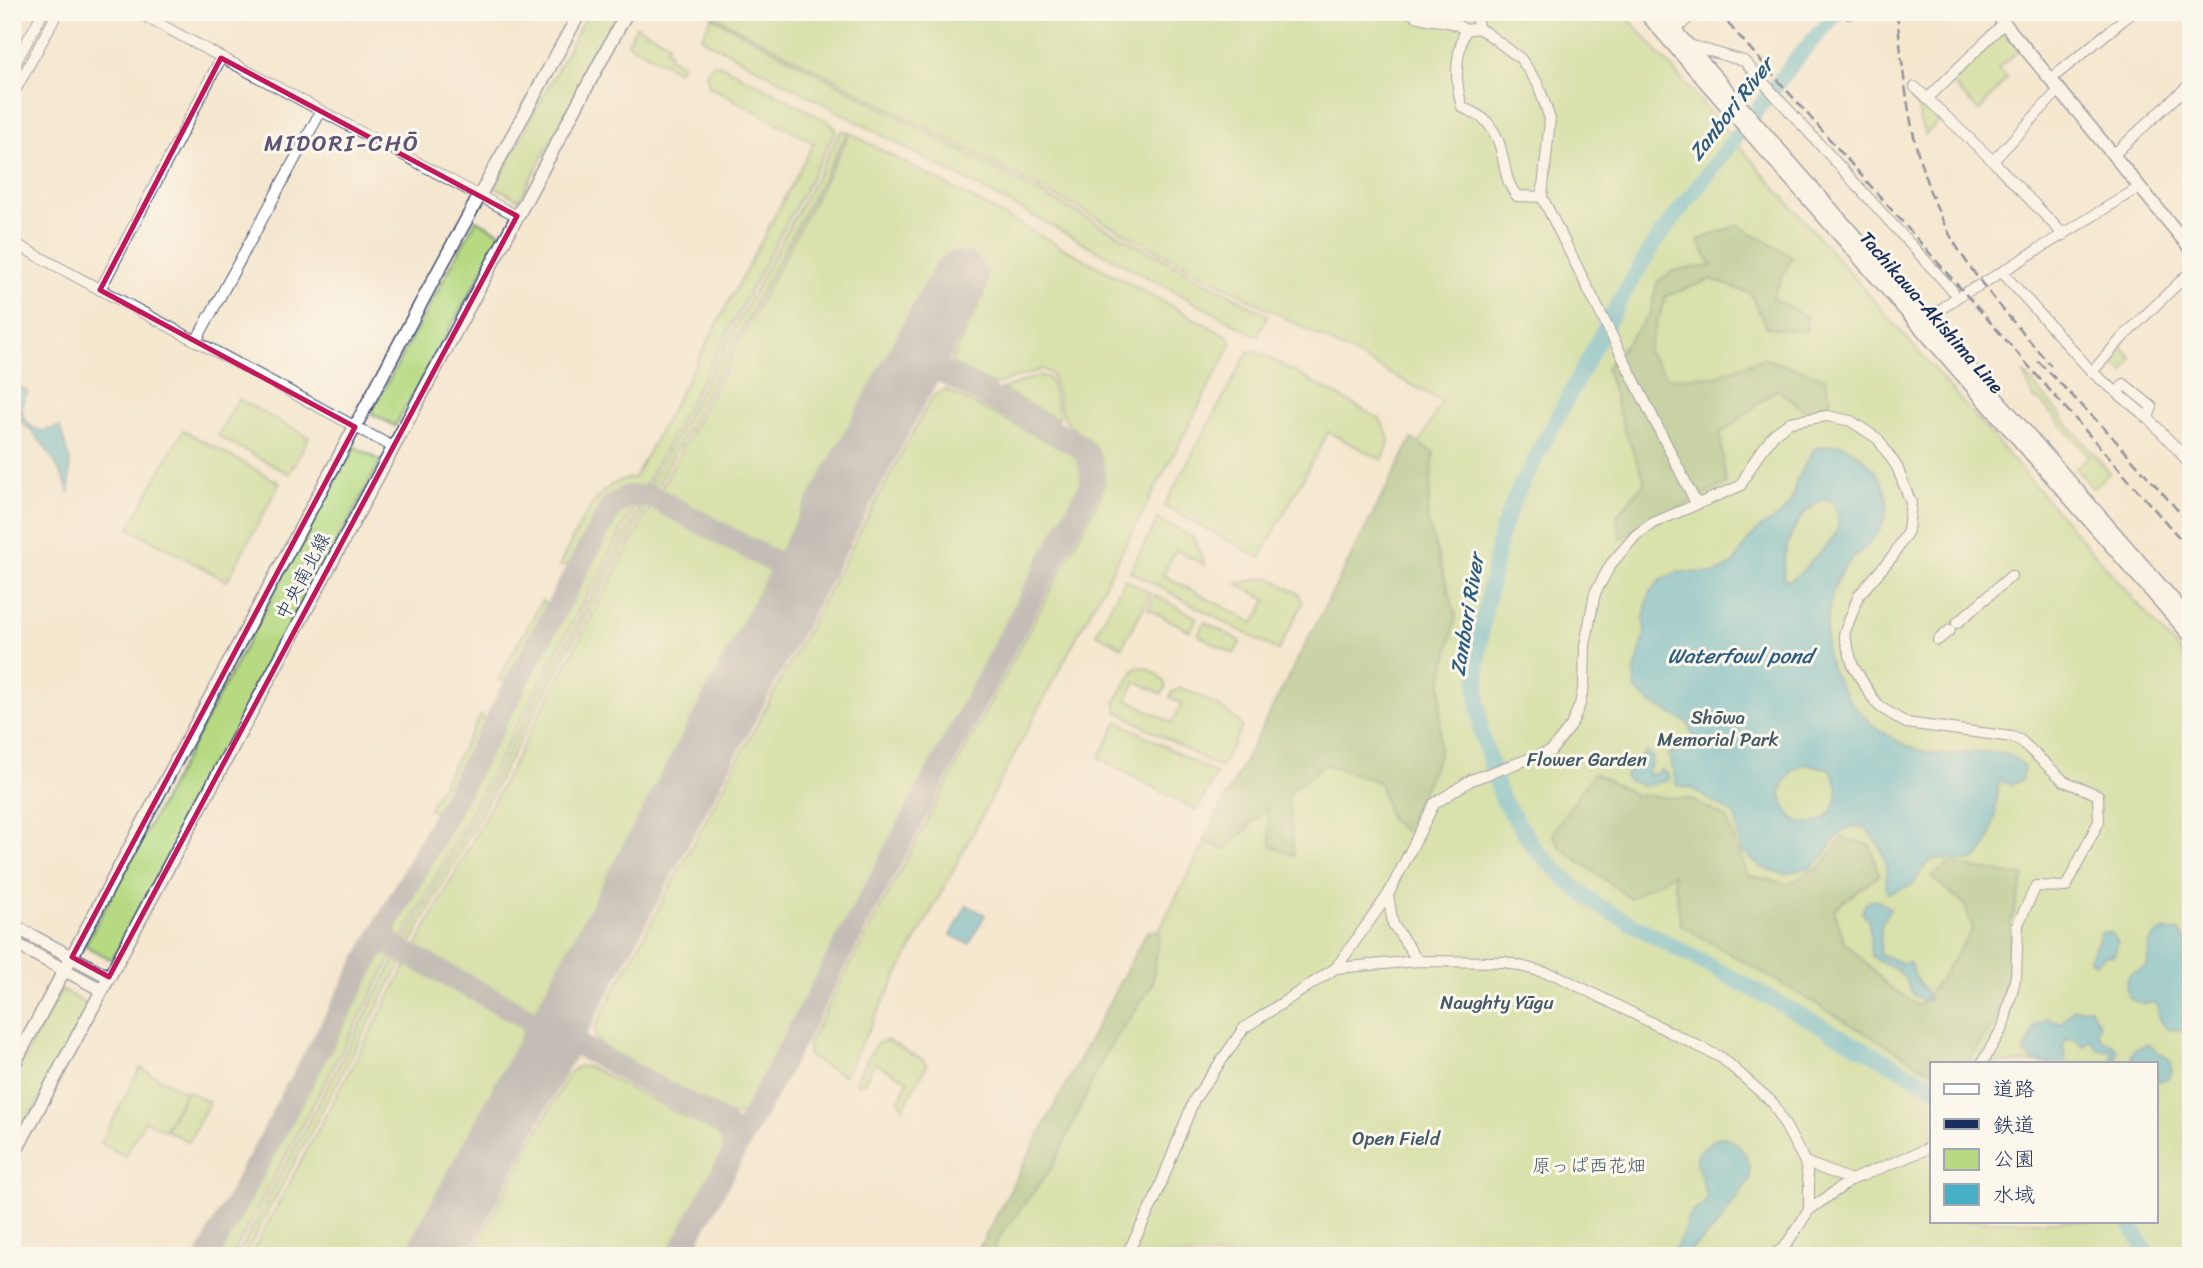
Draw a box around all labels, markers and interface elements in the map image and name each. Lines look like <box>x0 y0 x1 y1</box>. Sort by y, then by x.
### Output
water label: Zanbori River <box>1678 45 1786 169</box>
district label: MIDORI-CHŌ <box>264 123 420 164</box>
street label: Tachikawa-Akishima Line <box>1851 223 2012 401</box>
street label: 中央南北線 <box>266 527 339 626</box>
water label: Zanbori River <box>1439 547 1496 679</box>
water label: Waterfowl pond <box>1668 637 1817 675</box>
park label: Shōwa Memorial Park <box>1657 701 1779 756</box>
park label: Flower Garden <box>1527 743 1647 776</box>
park label: Naughty Yūgu <box>1440 986 1554 1019</box>
legend <box>1930 1062 2158 1222</box>
text: 道路 <box>1993 1070 2035 1108</box>
text: 鉄道 <box>1993 1106 2035 1144</box>
park label: Open Field <box>1352 1122 1442 1155</box>
text: 公園 <box>1993 1140 2035 1178</box>
park label: 原っぱ西花畑 <box>1532 1149 1646 1182</box>
text: 水域 <box>1993 1176 2035 1214</box>

